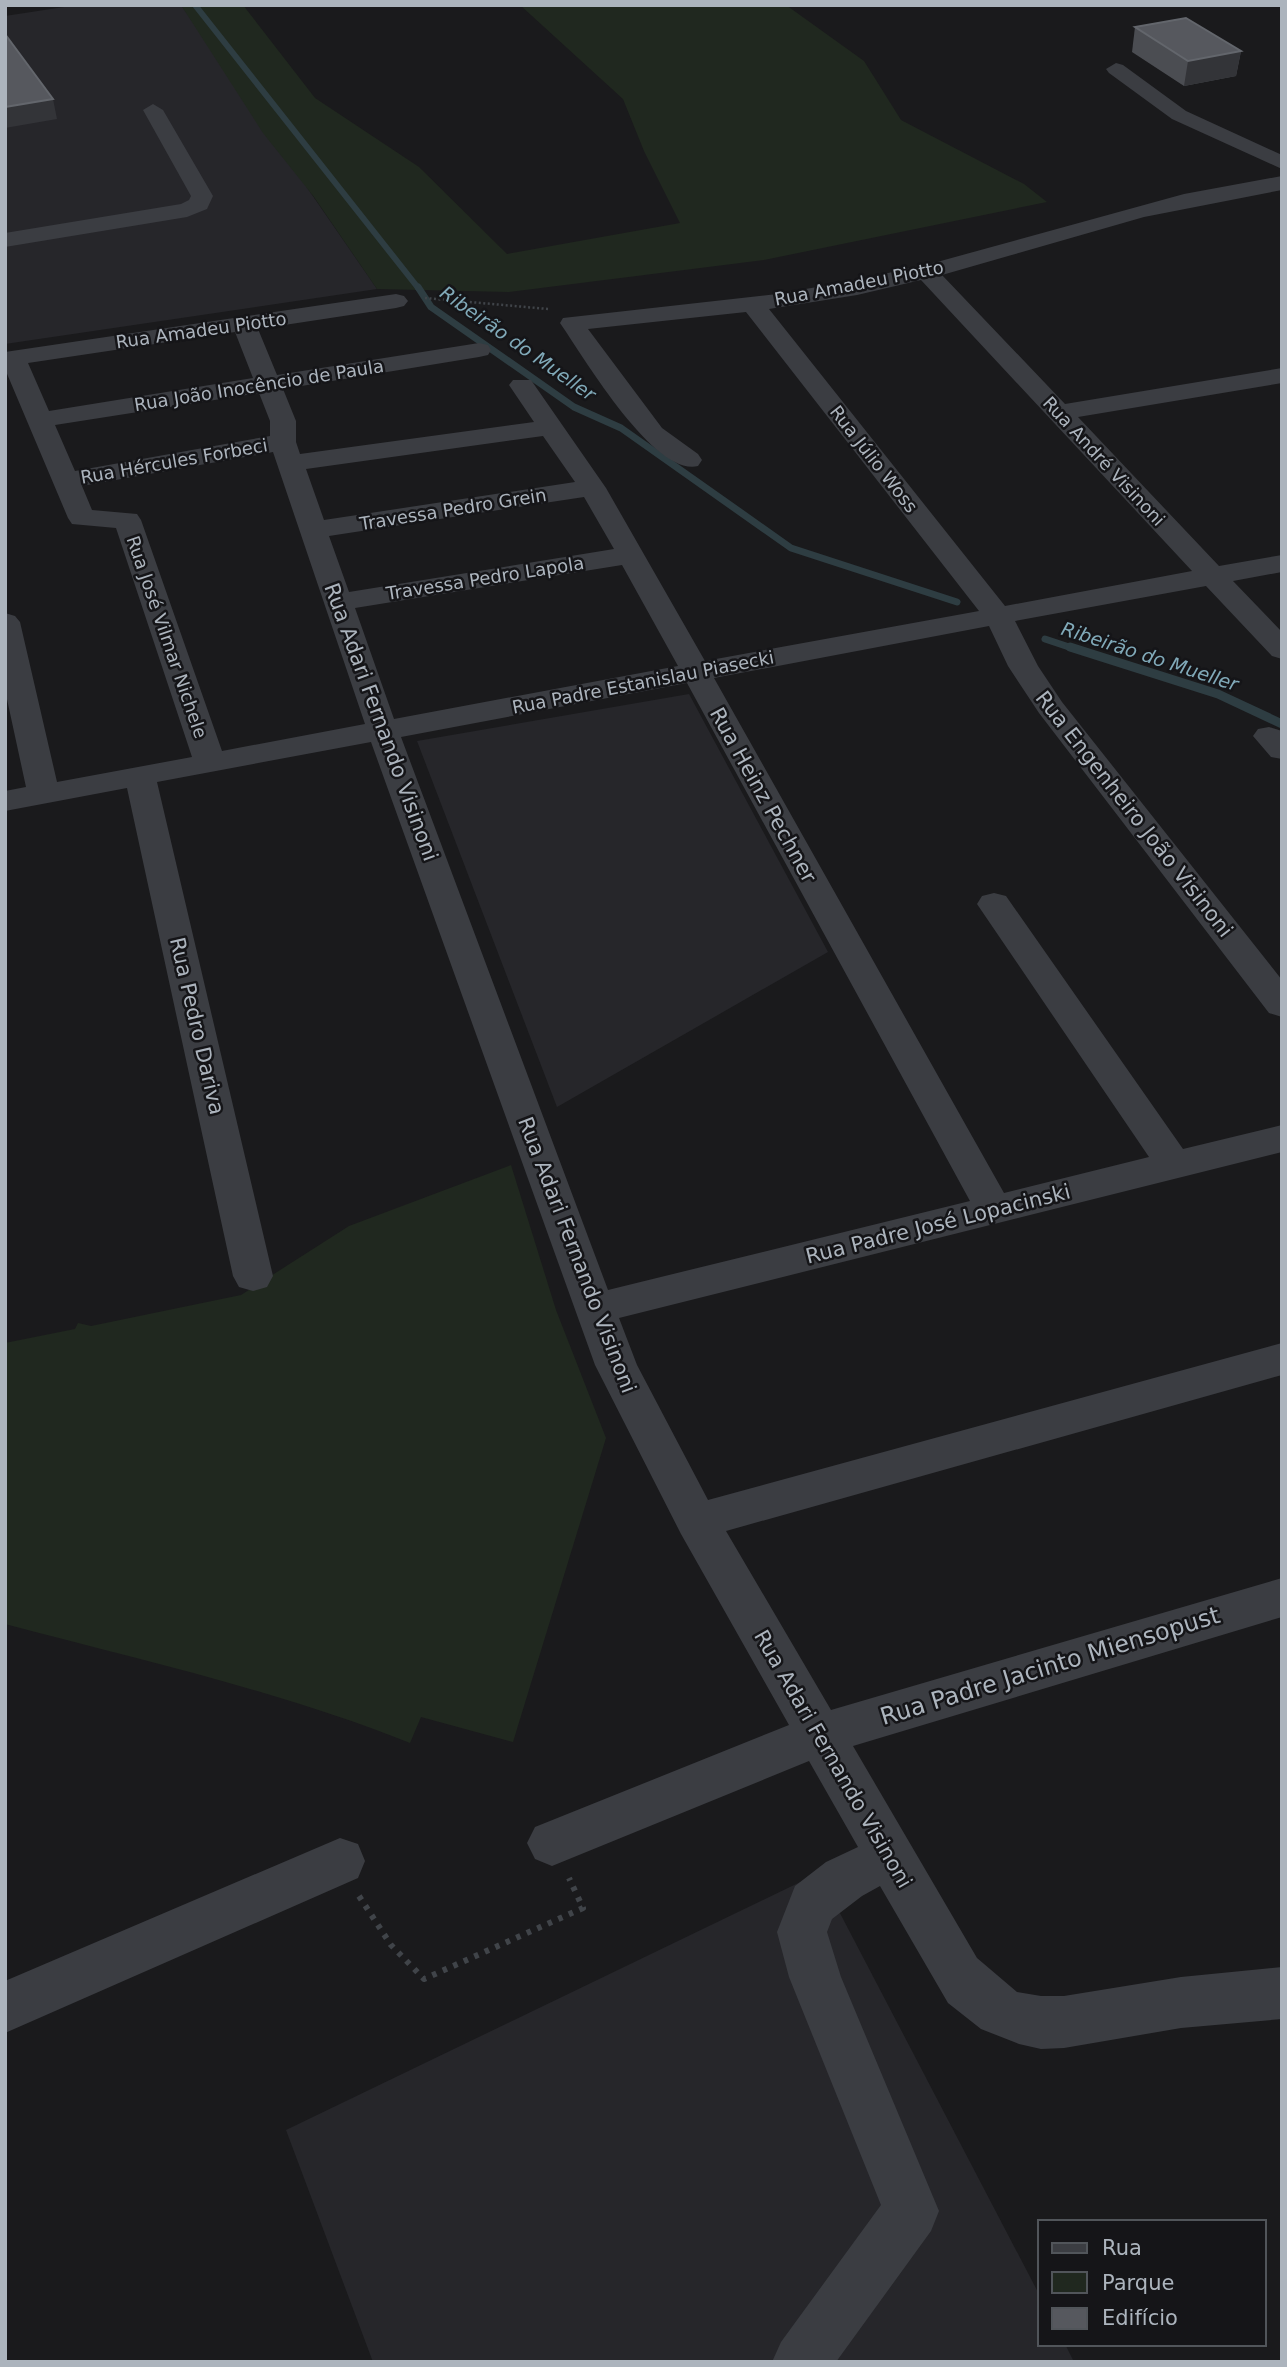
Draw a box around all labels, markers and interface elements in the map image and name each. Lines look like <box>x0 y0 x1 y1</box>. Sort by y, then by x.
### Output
street label: Rua Amadeu Piotto <box>773 256 945 310</box>
water label: Ribeirão do Mueller <box>436 281 601 406</box>
street label: Rua Amadeu Piotto <box>114 308 288 352</box>
street label: Rua João Inocêncio de Paula <box>133 355 385 415</box>
street label: Rua André Visinoni <box>1039 392 1169 530</box>
street label: Rua Júlio Woss <box>826 401 922 517</box>
street label: Rua Hércules Forbeci <box>79 434 269 488</box>
street label: Travessa Pedro Grein <box>357 484 548 534</box>
street label: Rua José Vilmar Nichele <box>122 533 212 741</box>
street label: Travessa Pedro Lapola <box>384 552 585 604</box>
street label: Rua Adari Fernando Visinoni <box>319 580 443 864</box>
water label: Ribeirão do Mueller <box>1059 617 1242 695</box>
street label: Rua Padre Estanislau Piasecki <box>510 646 776 718</box>
street label: Rua Engenheiro João Visinoni <box>1030 686 1238 942</box>
street label: Rua Heinz Pechner <box>705 703 821 887</box>
street label: Rua Pedro Dariva <box>165 935 229 1117</box>
street label: Rua Adari Fernando Visinoni <box>513 1113 641 1397</box>
street label: Rua Padre José Lopacinski <box>803 1179 1073 1269</box>
street label: Rua Padre Jacinto Miensopust <box>877 1601 1223 1731</box>
street label: Rua Adari Fernando Visinoni <box>749 1626 917 1892</box>
legend <box>1038 2220 1266 2346</box>
text: Rua <box>1102 2236 1142 2260</box>
text: Parque <box>1102 2271 1174 2295</box>
text: Edifício <box>1102 2306 1178 2330</box>

